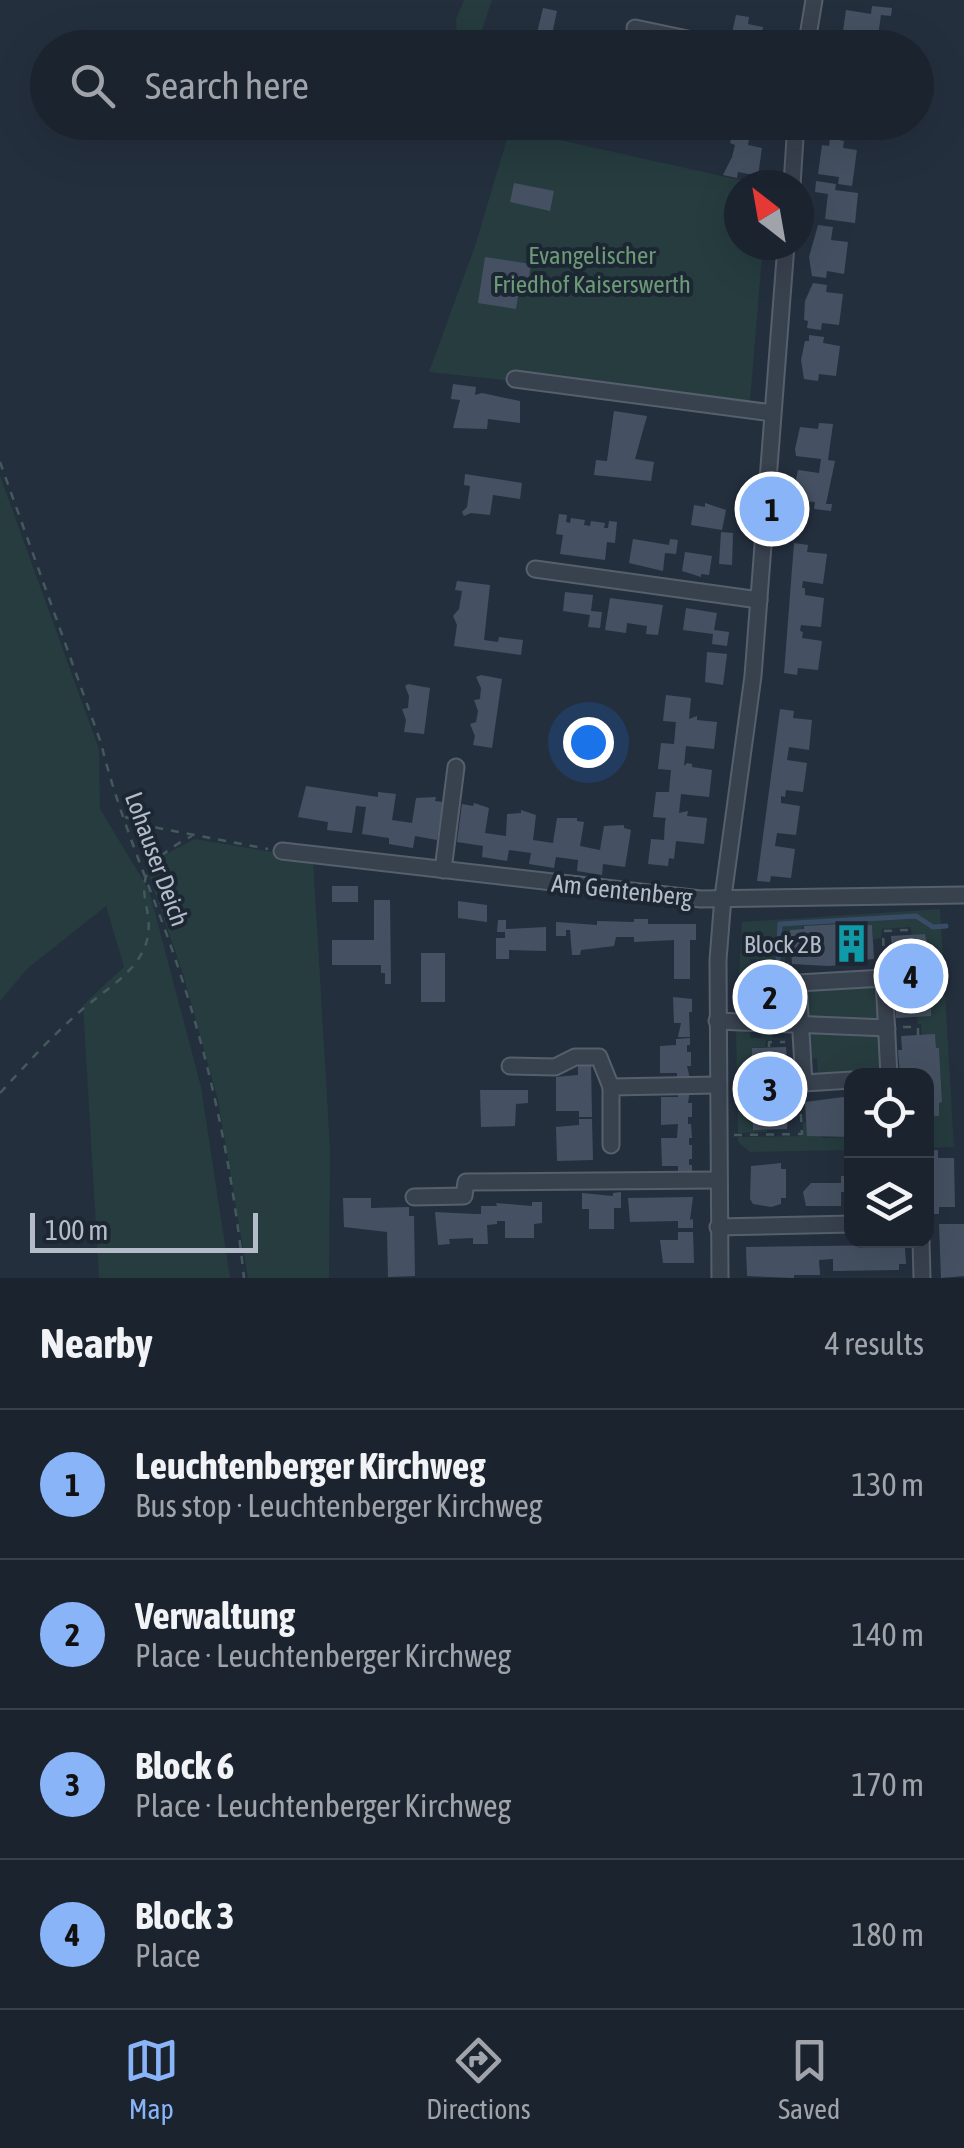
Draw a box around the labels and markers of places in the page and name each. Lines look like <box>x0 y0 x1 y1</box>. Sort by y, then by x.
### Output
pin: 1 <box>740 472 804 546</box>
building icon: Block 2B <box>830 923 872 965</box>
place label: Block 2B <box>744 930 821 958</box>
pin: 4 <box>878 938 944 1014</box>
pin: 2 <box>738 960 802 1034</box>
pin: 3 <box>738 1052 802 1126</box>

